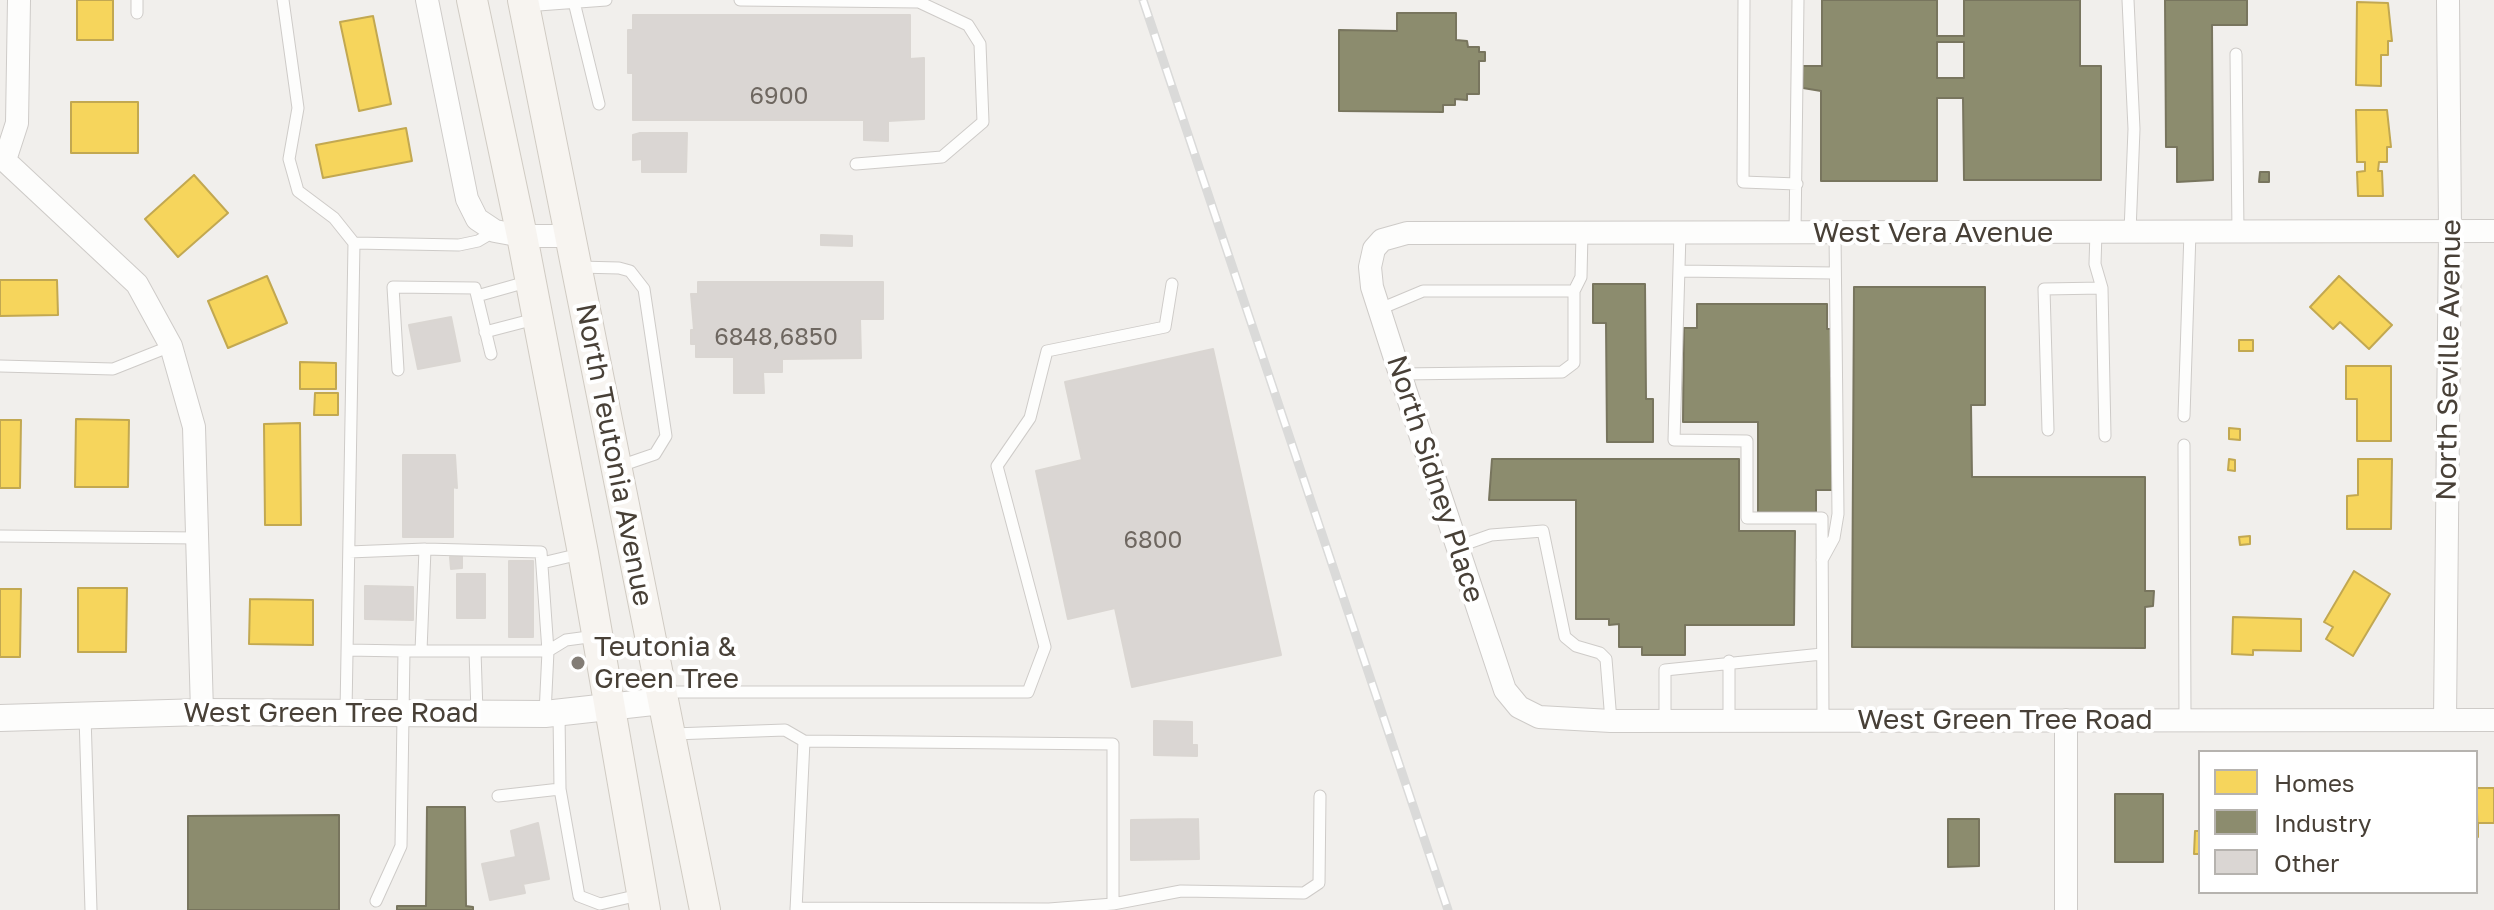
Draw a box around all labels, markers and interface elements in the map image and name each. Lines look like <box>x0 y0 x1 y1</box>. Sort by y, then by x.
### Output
house number: 6900 <box>750 82 808 110</box>
street label: West Vera Avenue <box>1813 216 2053 250</box>
street label: North Seville Avenue <box>2430 219 2468 501</box>
street label: North Teutonia Avenue <box>568 301 660 609</box>
house number: 6848,6850 <box>714 323 838 351</box>
street label: North Sidney Place <box>1379 351 1491 607</box>
house number: 6800 <box>1124 526 1182 554</box>
place label: Teutonia & Green Tree <box>594 630 739 696</box>
marker: Teutonia & Green Tree <box>569 654 587 672</box>
street label: West Green Tree Road <box>183 696 479 730</box>
street label: West Green Tree Road <box>1857 703 2153 737</box>
legend <box>2198 750 2478 894</box>
text: Homes <box>2274 768 2355 797</box>
text: Industry <box>2274 808 2371 837</box>
text: Other <box>2274 848 2339 877</box>

